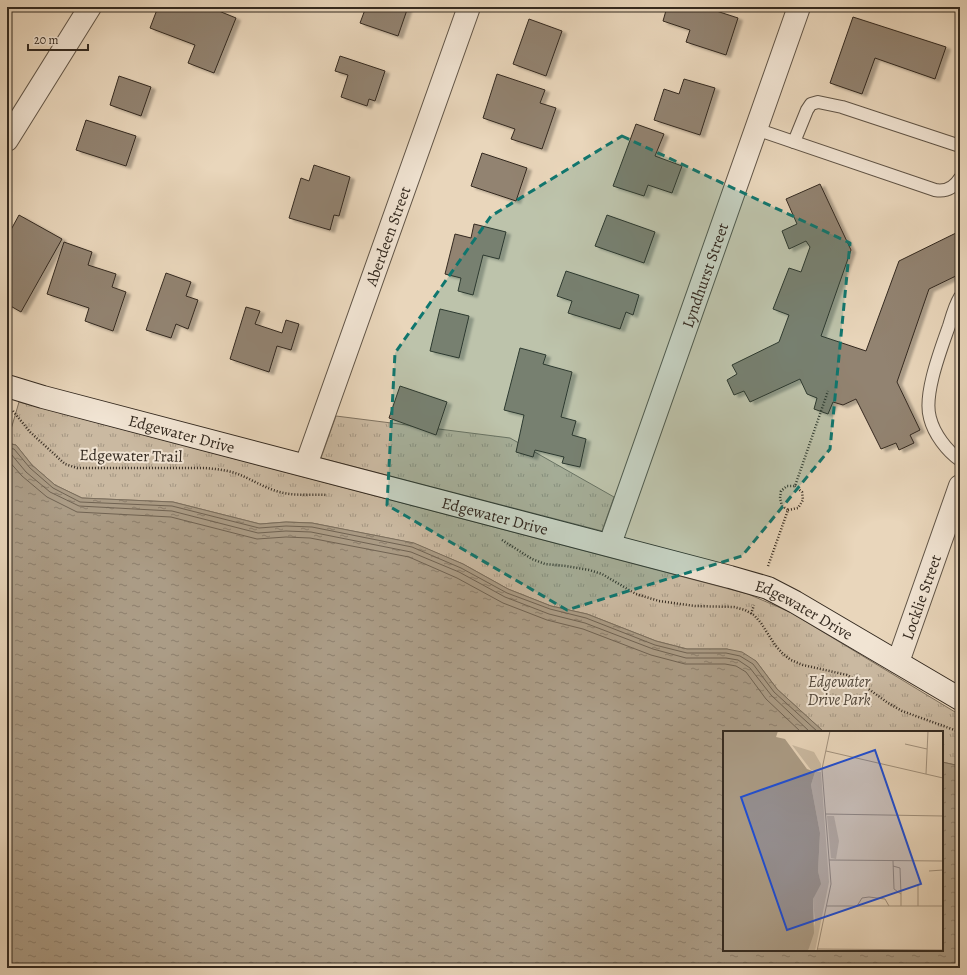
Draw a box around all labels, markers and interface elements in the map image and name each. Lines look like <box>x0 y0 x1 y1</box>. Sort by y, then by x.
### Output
scale bar <box>28 26 88 52</box>
text: 20 m <box>34 32 58 48</box>
street label: Aberdeen Street <box>360 183 416 290</box>
street label: Lyndhurst Street <box>677 220 734 331</box>
street label: Edgewater Drive <box>126 410 237 459</box>
street label: Edgewater Trail <box>79 444 183 468</box>
street label: Edgewater Drive <box>439 492 550 541</box>
street label: Locklie Street <box>897 552 947 643</box>
street label: Edgewater Drive <box>752 575 857 646</box>
park label: Edgewater Drive Park <box>807 671 871 711</box>
inset map <box>723 731 943 951</box>

